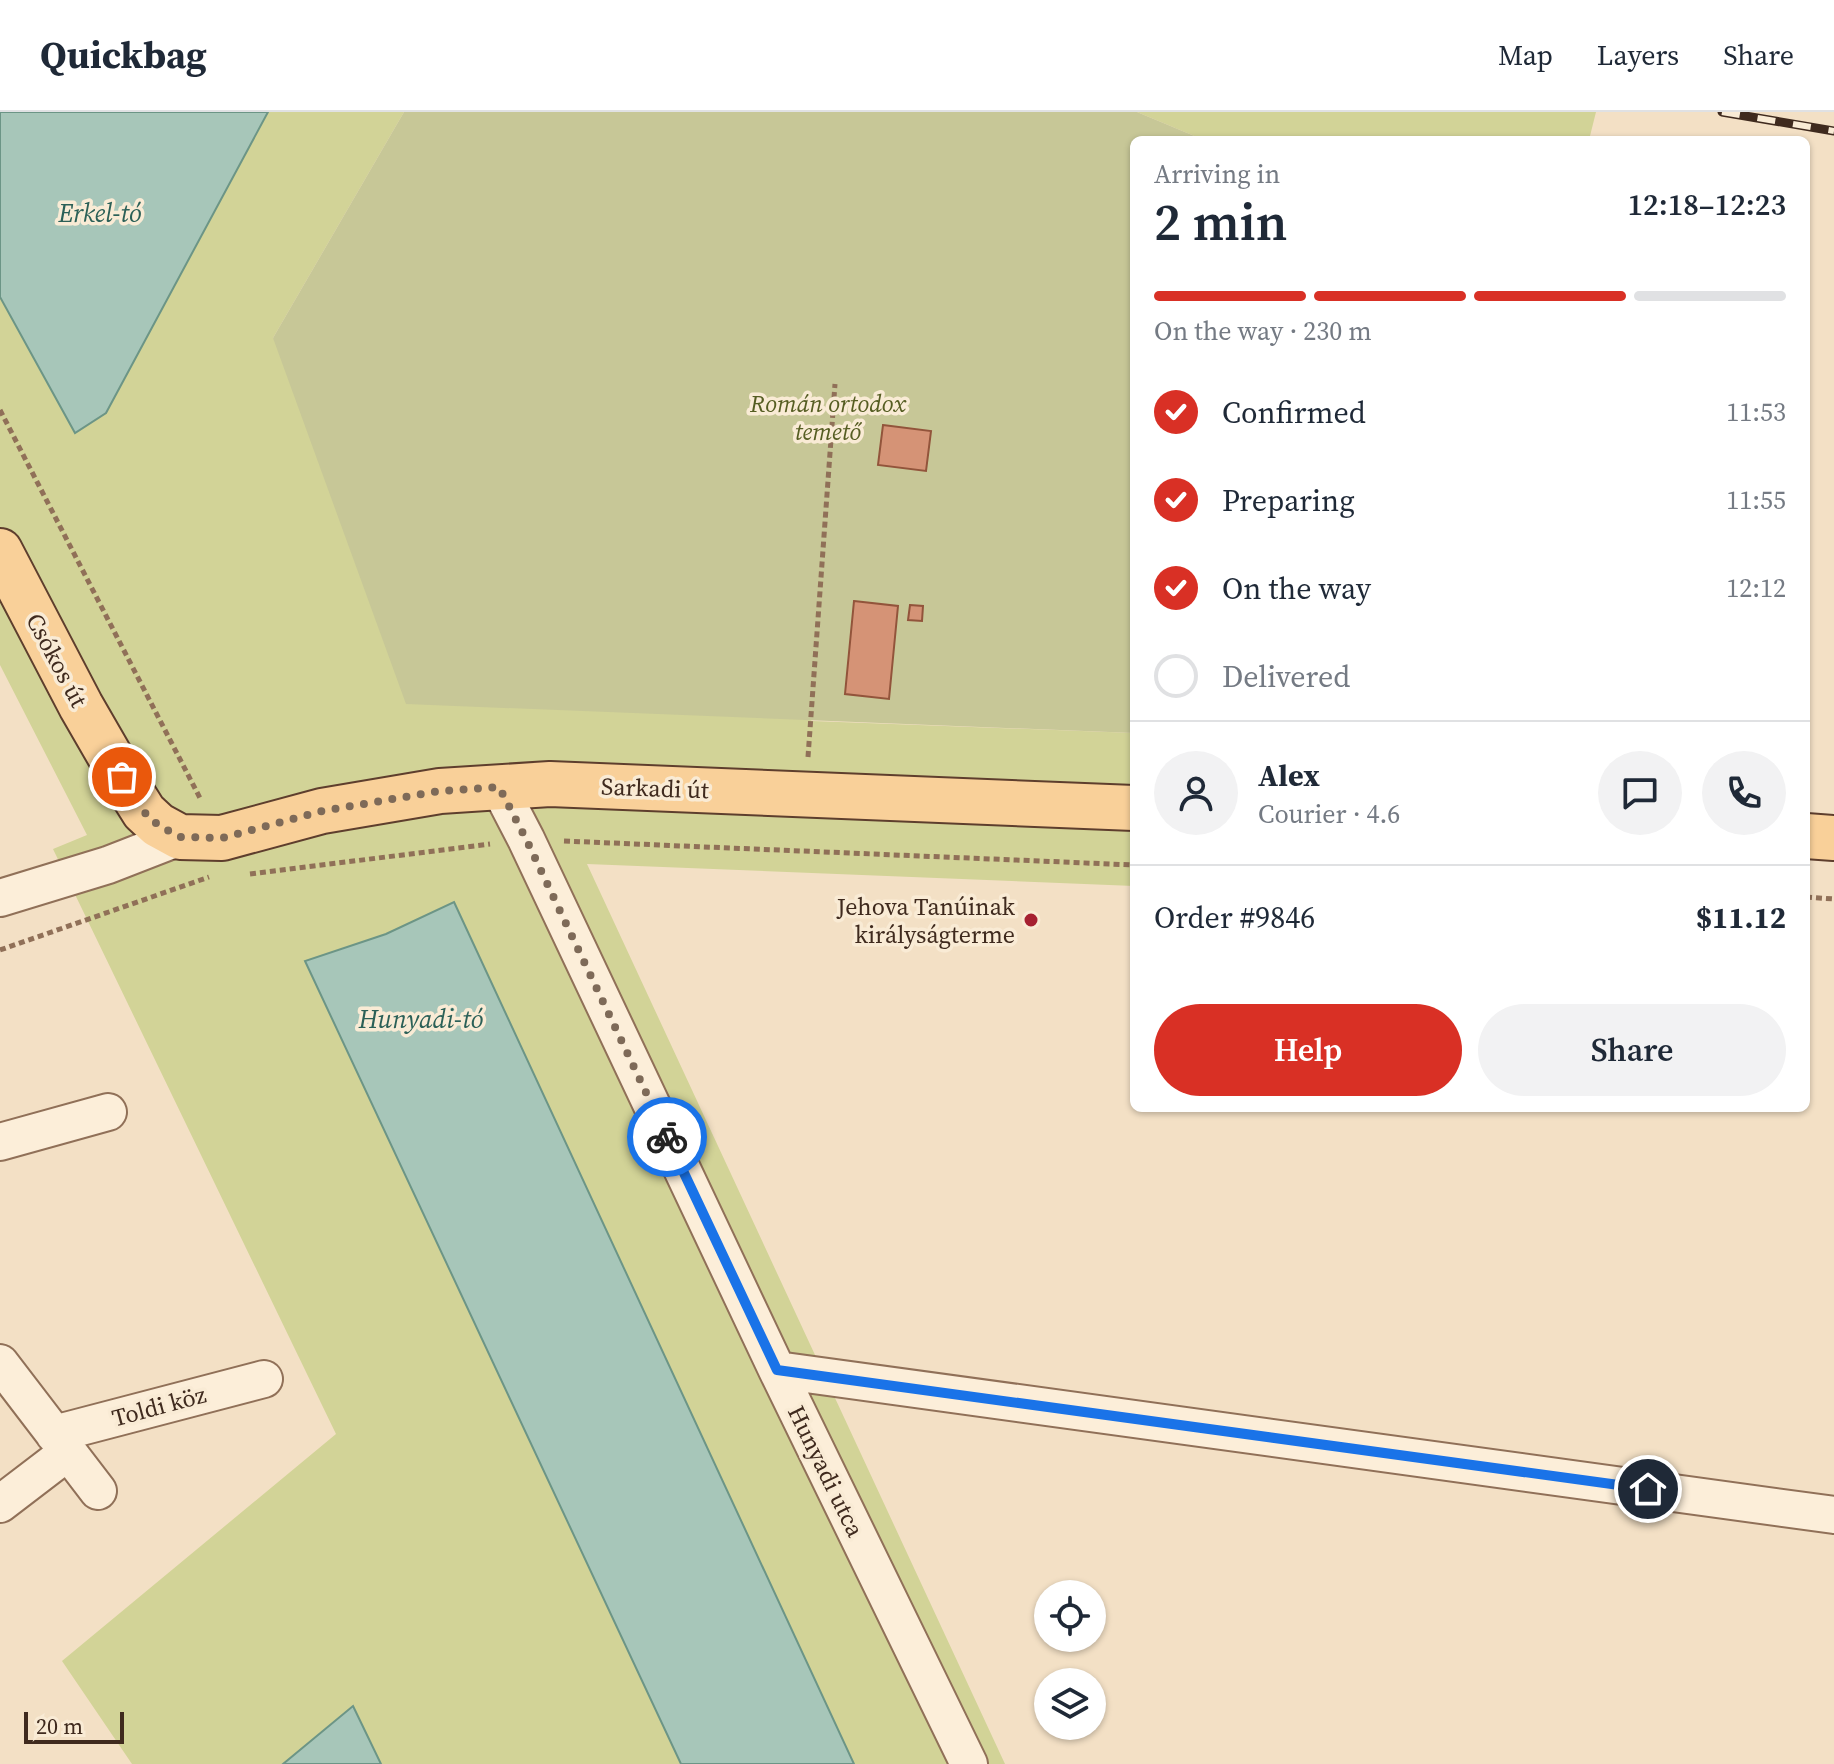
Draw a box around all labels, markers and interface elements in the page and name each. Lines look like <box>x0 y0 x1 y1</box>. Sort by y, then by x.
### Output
text: Quickbag <box>40 29 207 81</box>
text: Map <box>1498 36 1553 74</box>
text: Layers <box>1597 36 1679 74</box>
text: Share <box>1723 36 1794 74</box>
text: Arriving in <box>1154 156 1280 192</box>
text: 12:18–12:23 <box>1627 184 1786 225</box>
text: 2 min <box>1154 186 1287 257</box>
water label: Erkel-tó <box>57 195 142 231</box>
text: On the way · 230 m <box>1154 313 1372 349</box>
park label: Román ortodox temető <box>749 387 907 448</box>
icon: check <box>1154 390 1198 434</box>
text: Confirmed <box>1222 392 1366 433</box>
text: 11:53 <box>1726 394 1786 430</box>
icon: check <box>1154 478 1198 522</box>
text: Preparing <box>1222 480 1355 521</box>
text: 11:55 <box>1726 482 1786 518</box>
icon: check <box>1154 566 1198 610</box>
text: On the way <box>1222 568 1371 609</box>
text: 12:12 <box>1726 570 1786 606</box>
street label: Csókos út <box>18 607 96 713</box>
text: Delivered <box>1222 656 1350 697</box>
pin <box>88 743 156 811</box>
button: person <box>1154 751 1238 835</box>
button: chat <box>1598 751 1682 835</box>
button: phone <box>1702 751 1786 835</box>
icon: bag <box>100 755 144 799</box>
text: Alex <box>1258 755 1320 796</box>
street label: Sarkadi út <box>601 770 710 806</box>
text: Courier · 4.6 <box>1258 796 1400 832</box>
place label: Jehova Tanúinak királyságterme <box>836 890 1016 951</box>
text: Order #9846 <box>1154 897 1315 938</box>
text: $11.12 <box>1696 897 1786 938</box>
marker: Jehova Tanúinak királyságterme <box>1022 911 1040 929</box>
water label: Hunyadi-tó <box>358 1001 483 1037</box>
button: Help <box>1154 1004 1462 1096</box>
button: Share <box>1478 1004 1786 1096</box>
courier <box>627 1097 707 1177</box>
icon: bike <box>645 1115 689 1159</box>
street label: Toldi köz <box>108 1378 210 1434</box>
street label: Hunyadi utca <box>780 1400 872 1543</box>
pin <box>1614 1455 1682 1523</box>
icon: home <box>1626 1467 1670 1511</box>
map controls <box>1034 1580 1106 1740</box>
button: locate <box>1034 1580 1106 1652</box>
button: layers <box>1034 1668 1106 1740</box>
scale bar <box>24 1708 124 1744</box>
text: 20 m <box>36 1711 83 1741</box>

